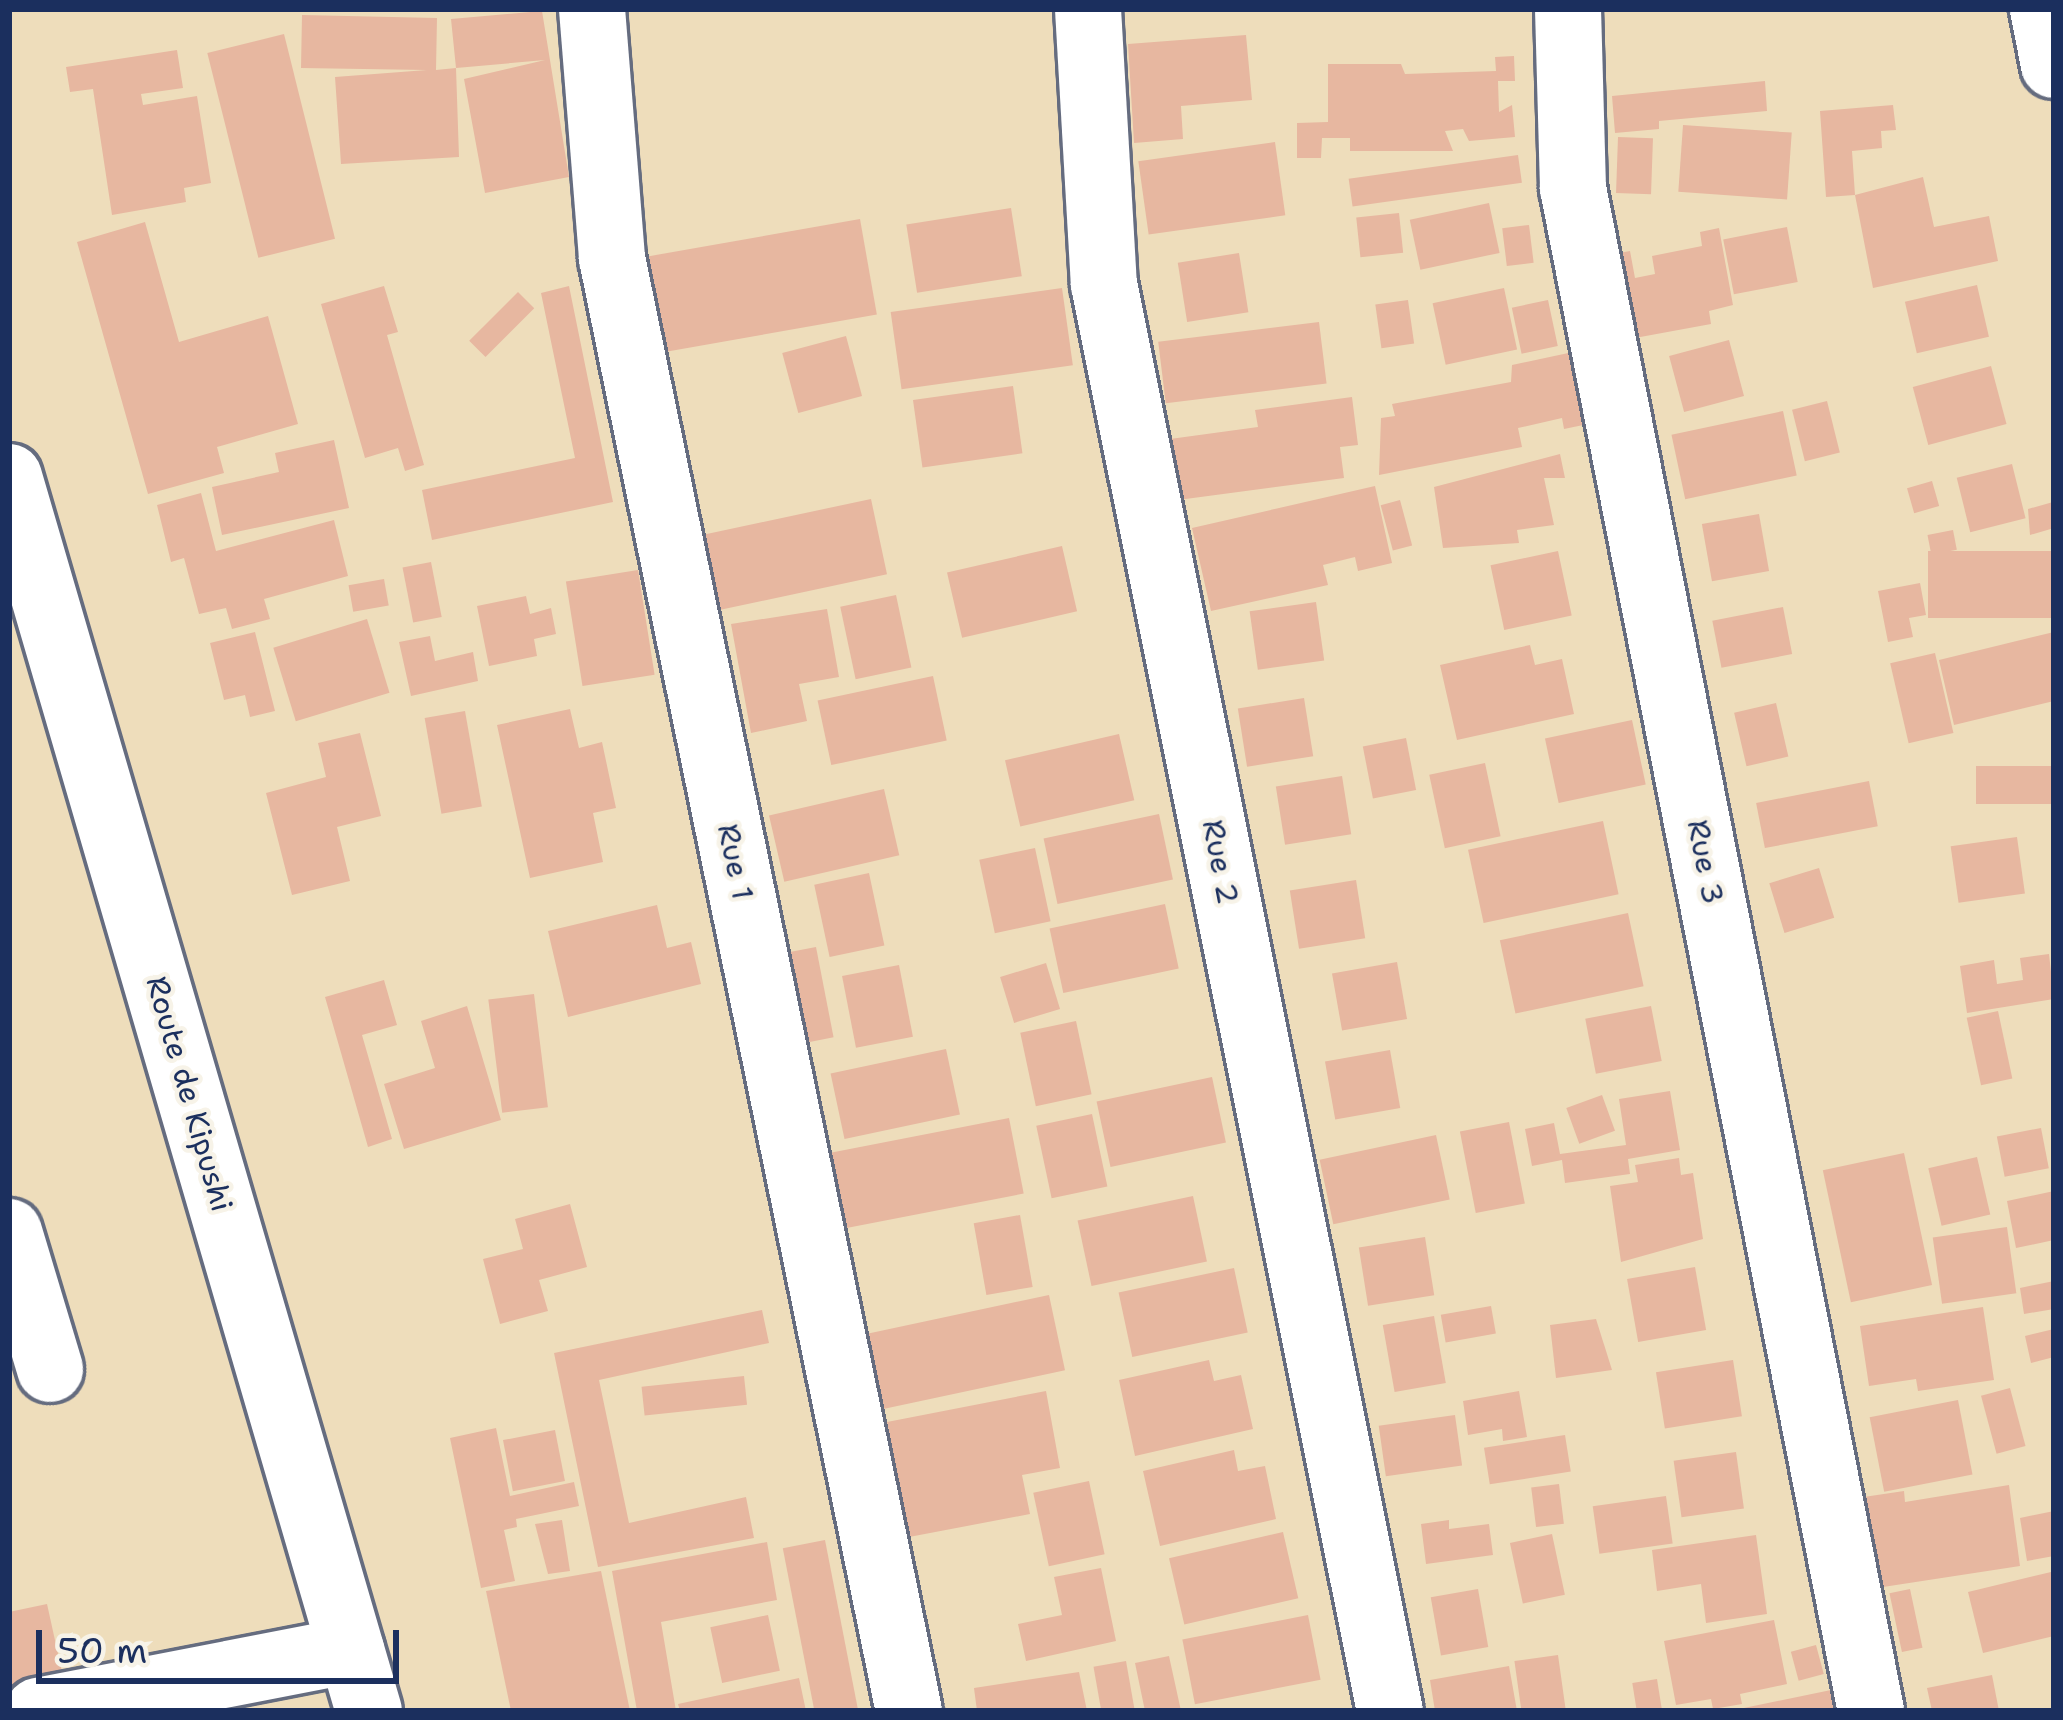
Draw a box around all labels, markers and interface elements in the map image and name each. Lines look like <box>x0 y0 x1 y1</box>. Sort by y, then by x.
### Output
street label: Rue 2 <box>1194 817 1246 907</box>
street label: Rue 3 <box>1679 817 1731 907</box>
street label: Rue 1 <box>709 821 761 903</box>
street label: Route de Kipushi <box>138 972 240 1216</box>
scale bar <box>42 1606 405 1680</box>
text: 50 m <box>57 1626 147 1675</box>

